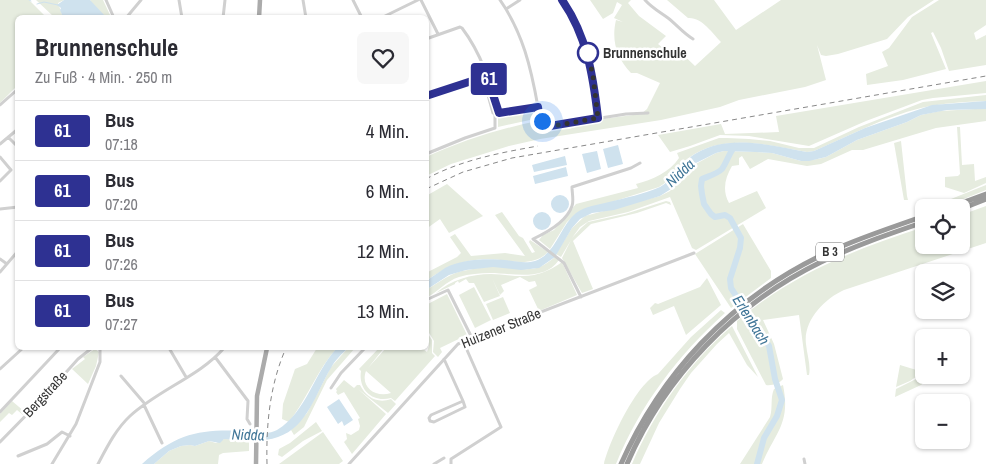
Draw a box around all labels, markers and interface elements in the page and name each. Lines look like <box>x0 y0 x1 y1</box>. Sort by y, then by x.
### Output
text: Brunnenschule <box>35 31 178 63</box>
button: heart <box>357 32 409 84</box>
marker: Brunnenschule <box>577 42 599 64</box>
place label: Brunnenschule <box>603 44 687 62</box>
line badge: 61 <box>466 63 512 95</box>
text: Zu Fuß · 4 Min. · 250 m <box>35 66 172 88</box>
text: 61 <box>481 66 497 91</box>
text: Bus <box>105 107 134 133</box>
your location <box>530 109 555 134</box>
text: 61 <box>54 118 71 143</box>
text: 4 Min. <box>366 118 409 144</box>
text: 07:18 <box>105 133 138 155</box>
water label: Nidda <box>660 154 699 192</box>
text: Bus <box>105 167 134 193</box>
text: 61 <box>54 178 71 203</box>
text: 6 Min. <box>366 178 409 204</box>
text: 07:20 <box>105 193 138 215</box>
map controls <box>915 199 970 449</box>
button: locate <box>915 199 970 254</box>
text: Bus <box>105 227 134 253</box>
text: 61 <box>54 238 71 263</box>
text: 12 Min. <box>357 238 409 264</box>
road number: B 3 <box>816 242 844 262</box>
text: 07:26 <box>105 253 138 275</box>
button: layers <box>915 264 970 319</box>
text: Bus <box>105 287 134 313</box>
water label: Erlenbach <box>728 291 775 349</box>
text: 61 <box>54 298 71 323</box>
text: 13 Min. <box>357 298 409 324</box>
street label: Huizener Straße <box>459 304 543 352</box>
text: 07:27 <box>105 313 138 335</box>
button: + <box>915 329 970 384</box>
street label: Bergstraße <box>19 367 71 421</box>
button: − <box>915 394 970 449</box>
water label: Nidda <box>231 423 265 446</box>

